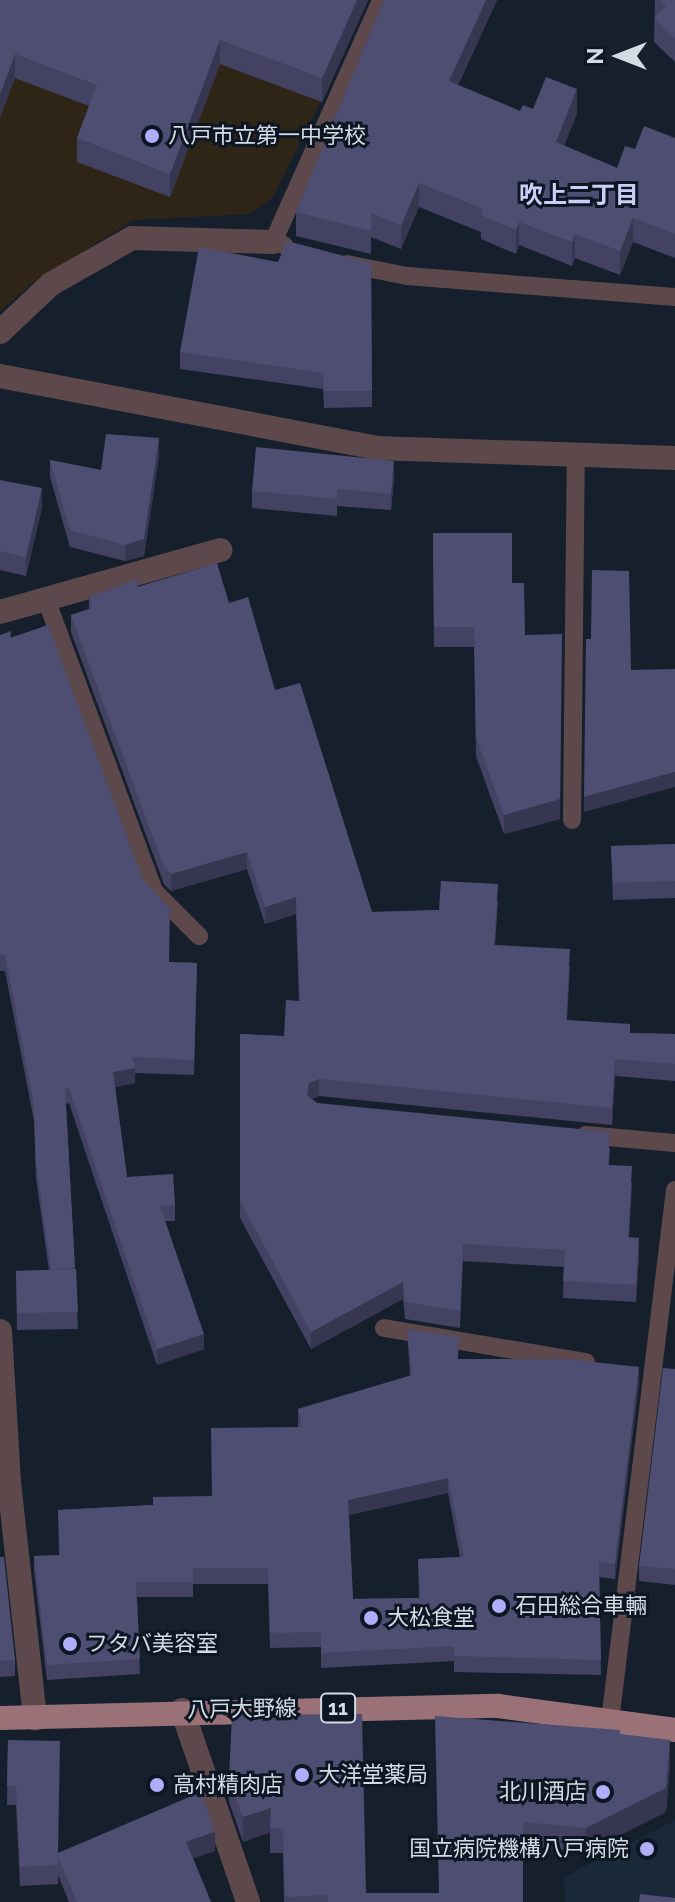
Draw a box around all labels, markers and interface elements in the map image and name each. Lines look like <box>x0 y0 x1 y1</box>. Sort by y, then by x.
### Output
north arrow <box>579 16 659 96</box>
text: N <box>582 48 608 64</box>
place label: 八戸市立第一中学校 <box>168 123 366 149</box>
marker: 八戸市立第一中学校 <box>143 127 161 145</box>
district label: 吹上二丁目 <box>519 181 639 209</box>
place label: 石田総合車輛 <box>515 1593 647 1619</box>
marker: 石田総合車輛 <box>490 1597 508 1615</box>
place label: 大松食堂 <box>387 1605 475 1631</box>
marker: 大松食堂 <box>362 1609 380 1627</box>
place label: フタバ美容室 <box>86 1631 218 1657</box>
marker: フタバ美容室 <box>61 1635 79 1653</box>
road number: 11 <box>320 1692 356 1724</box>
street label: 八戸大野線 <box>187 1695 297 1723</box>
place label: 大洋堂薬局 <box>318 1762 428 1788</box>
marker: 大洋堂薬局 <box>293 1766 311 1784</box>
place label: 高村精肉店 <box>173 1772 283 1798</box>
marker: 高村精肉店 <box>148 1776 166 1794</box>
place label: 北川酒店 <box>499 1779 587 1805</box>
marker: 北川酒店 <box>594 1783 612 1801</box>
place label: 国立病院機構八戸病院 <box>409 1836 629 1862</box>
marker: 国立病院機構八戸病院 <box>636 1838 658 1860</box>

